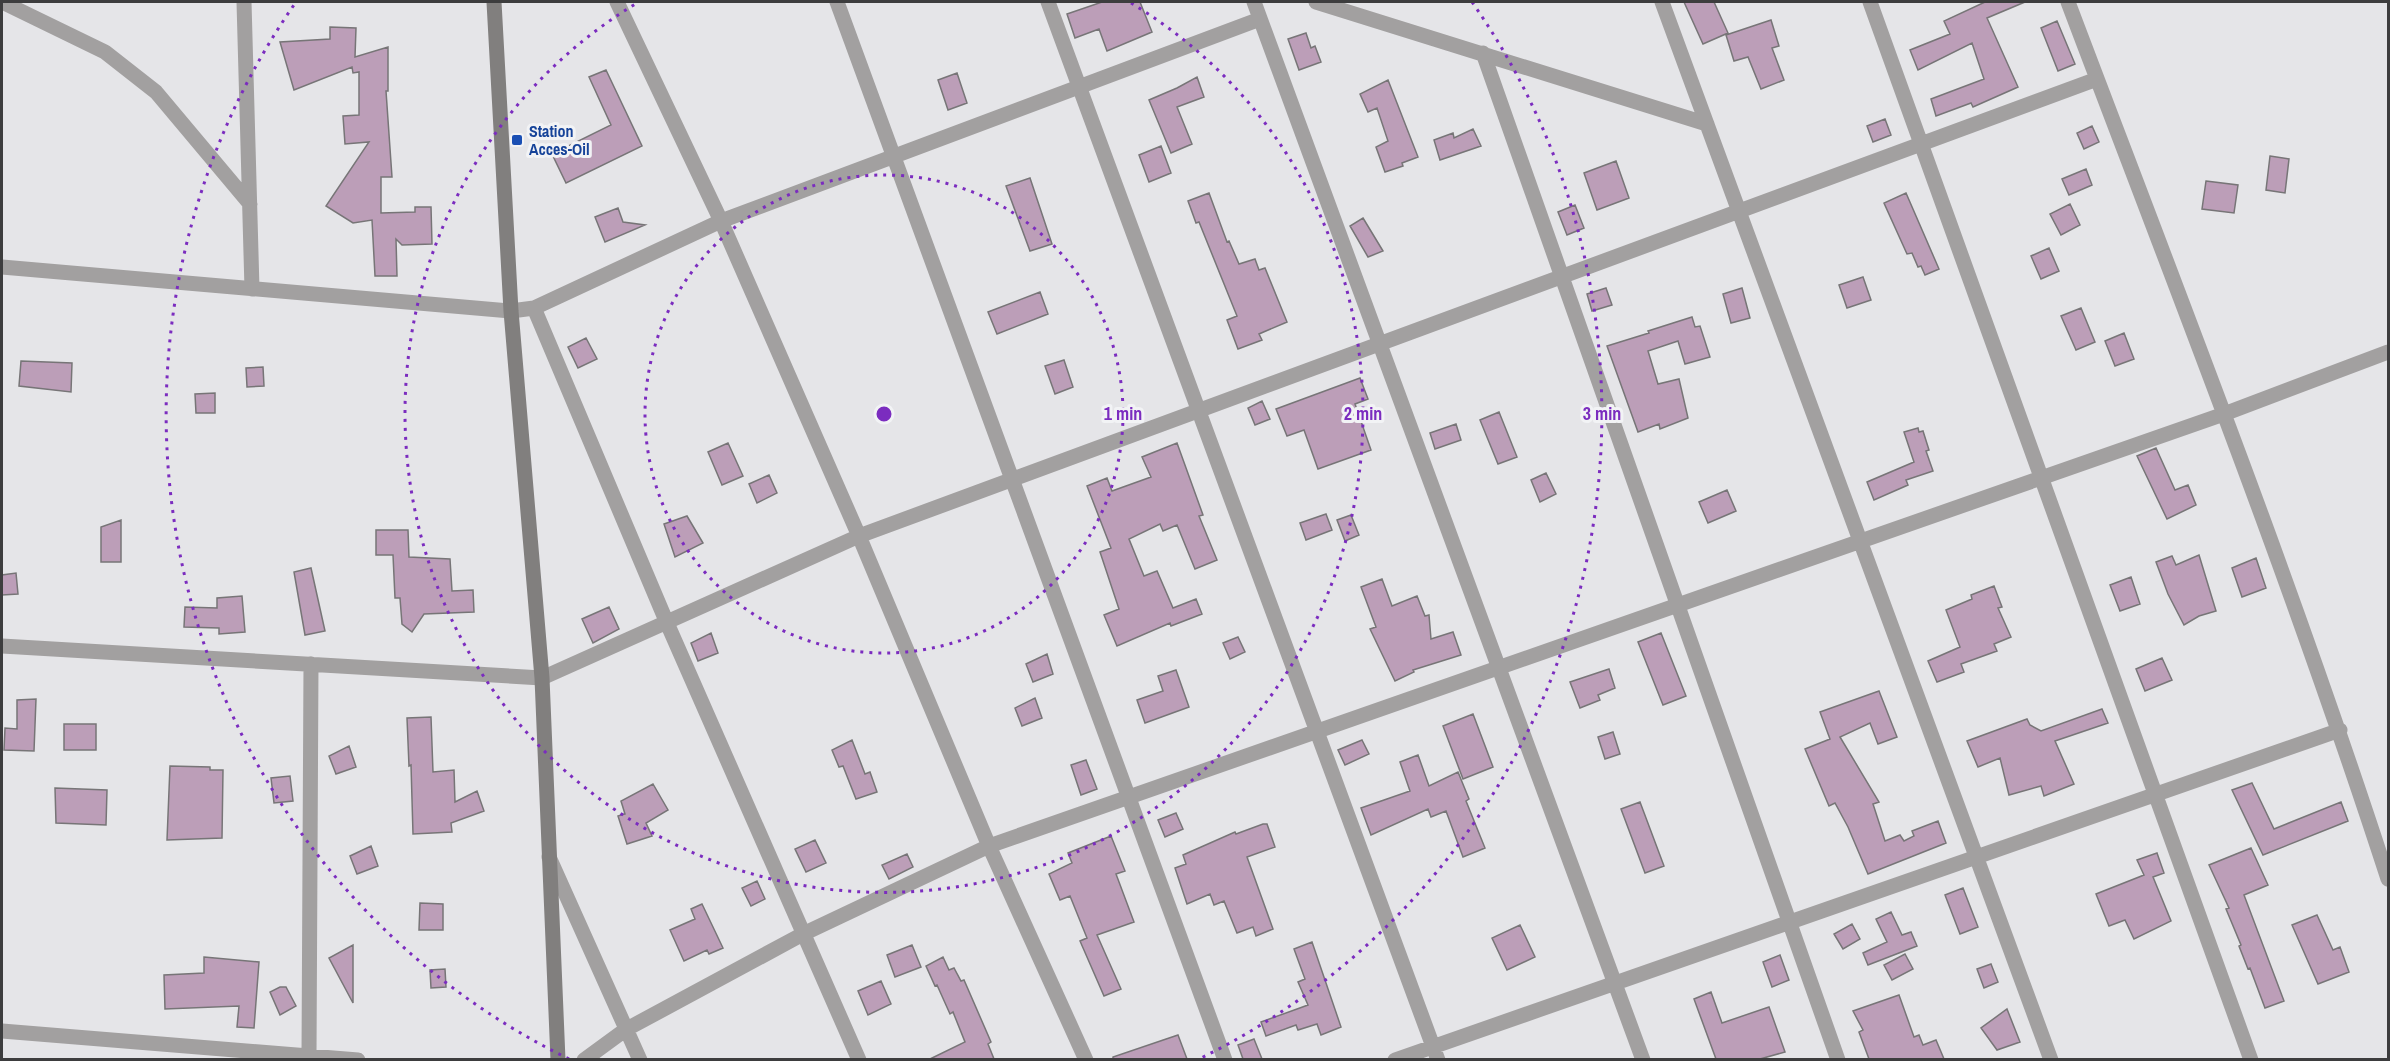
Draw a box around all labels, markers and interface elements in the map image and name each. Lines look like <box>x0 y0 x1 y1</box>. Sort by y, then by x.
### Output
place label: Station Acces-Oil <box>529 120 590 160</box>
marker: Station Acces-Oil <box>510 133 524 147</box>
text: 1 min <box>1104 401 1142 426</box>
text: 2 min <box>1344 401 1382 426</box>
text: 3 min <box>1583 401 1621 426</box>
centre of rings <box>874 404 894 424</box>

